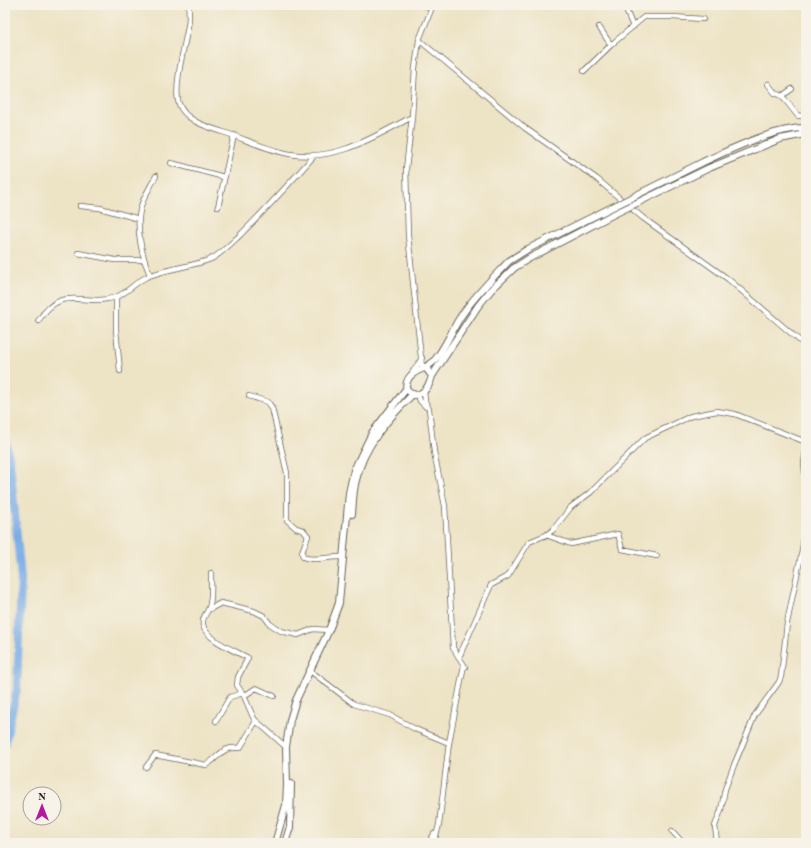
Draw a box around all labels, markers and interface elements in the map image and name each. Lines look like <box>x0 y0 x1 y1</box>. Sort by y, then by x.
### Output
north arrow <box>22 786 62 826</box>
text: N <box>38 792 47 803</box>

